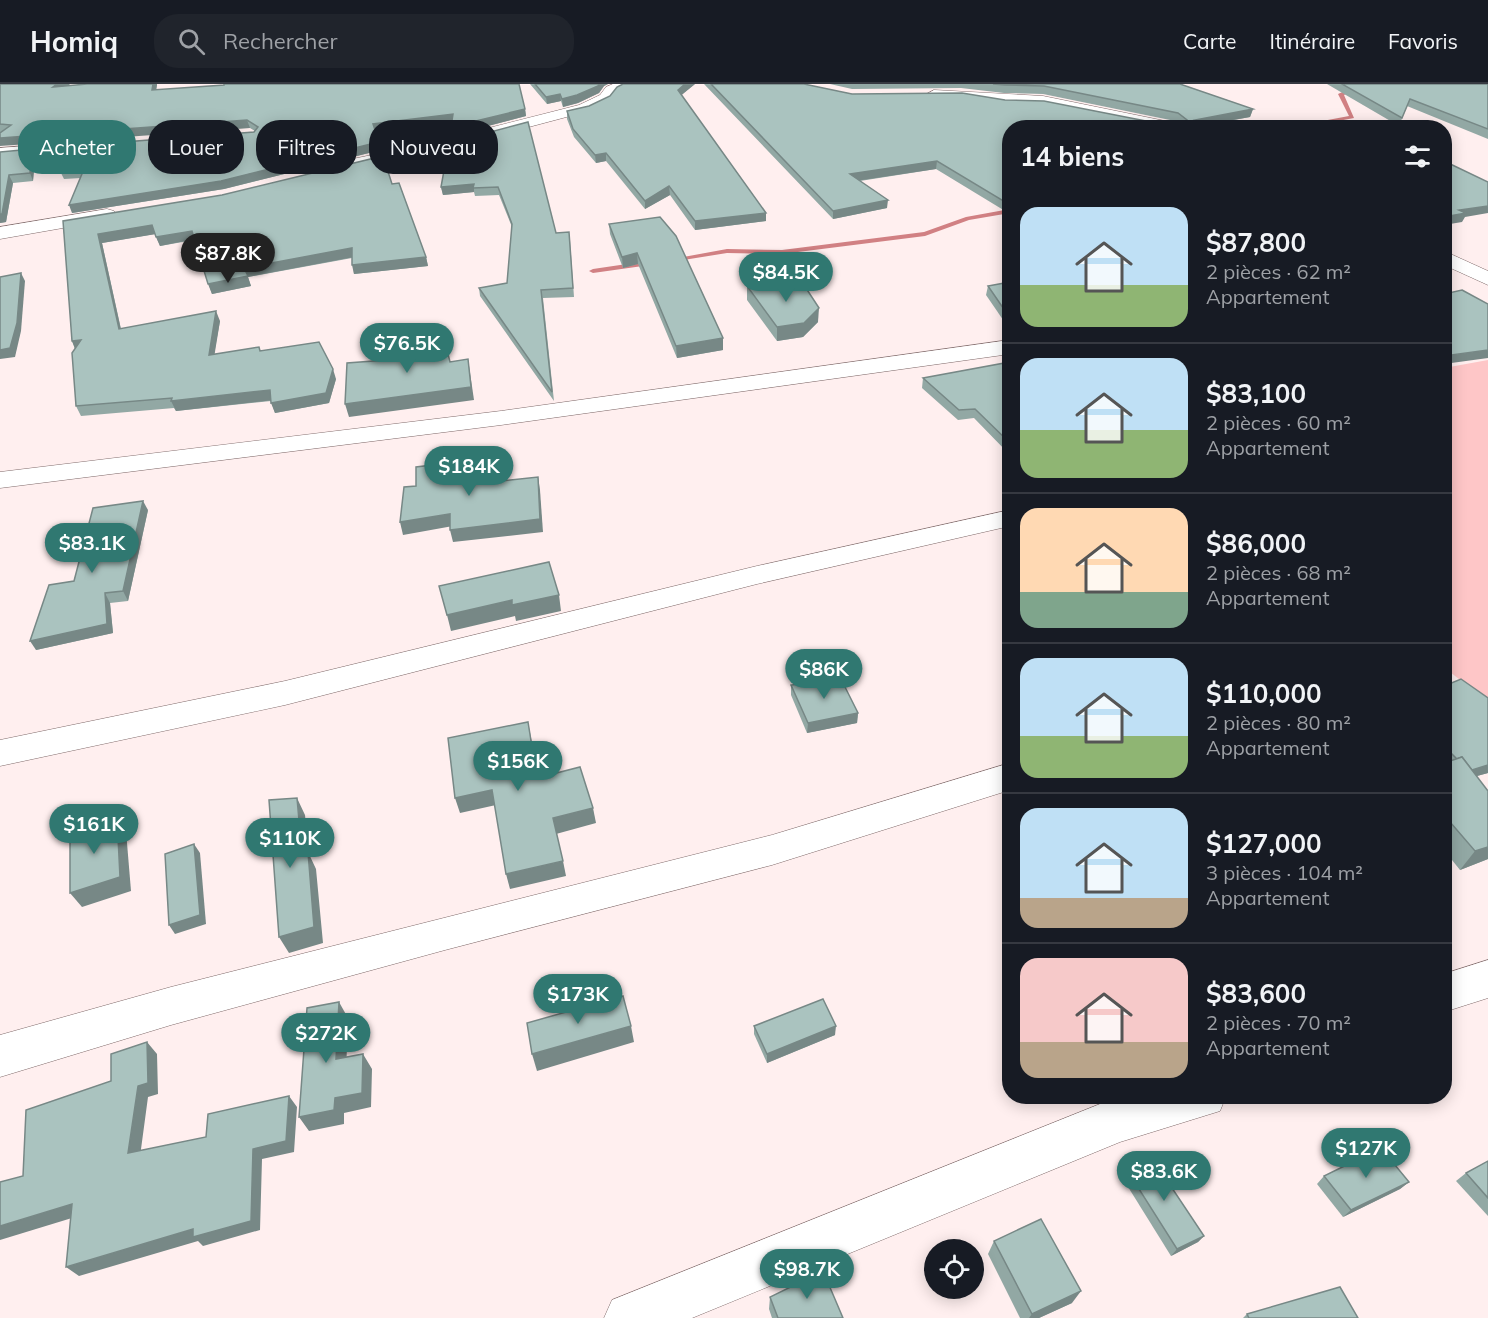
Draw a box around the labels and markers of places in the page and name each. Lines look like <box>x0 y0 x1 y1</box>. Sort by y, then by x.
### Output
pin: $87.8K <box>179 233 277 284</box>
pin: $84.5K <box>737 252 835 303</box>
pin: $76.5K <box>358 323 456 374</box>
pin: $184K <box>427 446 511 497</box>
pin: $83.1K <box>43 523 141 574</box>
pin: $86K <box>788 649 860 700</box>
pin: $156K <box>476 741 560 792</box>
pin: $161K <box>52 804 136 855</box>
pin: $110K <box>248 818 332 869</box>
pin: $173K <box>536 974 620 1025</box>
pin: $272K <box>284 1013 368 1064</box>
pin: $127K <box>1324 1128 1408 1179</box>
pin: $83.6K <box>1115 1151 1213 1202</box>
pin: $98.7K <box>758 1249 856 1300</box>

